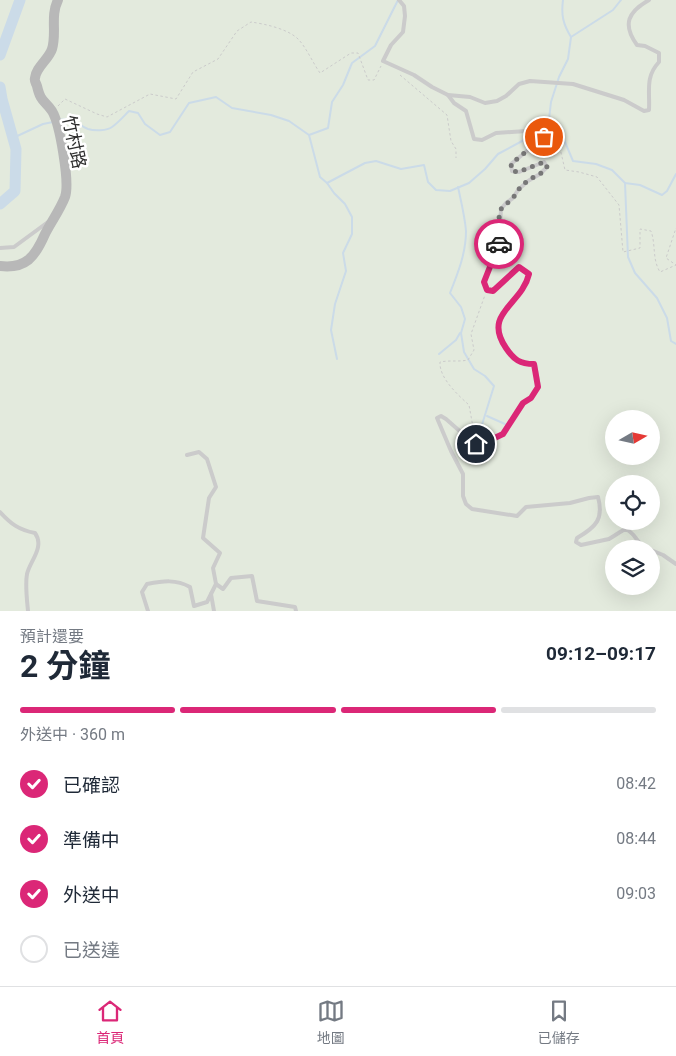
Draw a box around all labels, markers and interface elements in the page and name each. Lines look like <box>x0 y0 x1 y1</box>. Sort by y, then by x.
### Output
street label: 竹村路 <box>59 113 90 170</box>
pin <box>523 116 565 158</box>
icon: bag <box>530 123 558 151</box>
courier <box>474 219 524 269</box>
icon: car <box>485 230 513 258</box>
north arrow <box>605 410 660 465</box>
map controls <box>605 410 660 595</box>
pin <box>455 423 497 465</box>
icon: home <box>462 430 490 458</box>
button: locate <box>605 475 660 530</box>
button: layers <box>605 540 660 595</box>
text: 預計還要 <box>20 627 84 646</box>
text: 09:12–09:17 <box>546 642 656 665</box>
text: 2 分鐘 <box>20 647 110 685</box>
text: 外送中 · 360 m <box>20 725 125 744</box>
icon: check <box>20 770 48 798</box>
text: 已確認 <box>63 774 120 797</box>
text: 08:42 <box>616 774 656 793</box>
icon: check <box>20 825 48 853</box>
text: 準備中 <box>63 829 120 852</box>
text: 08:44 <box>616 829 656 848</box>
icon: check <box>20 880 48 908</box>
text: 外送中 <box>63 884 120 907</box>
text: 09:03 <box>616 884 656 903</box>
text: 已送達 <box>63 939 120 962</box>
tab: 首頁 <box>96 997 124 1047</box>
tab: 地圖 <box>317 997 345 1047</box>
tab: 已儲存 <box>538 997 580 1047</box>

